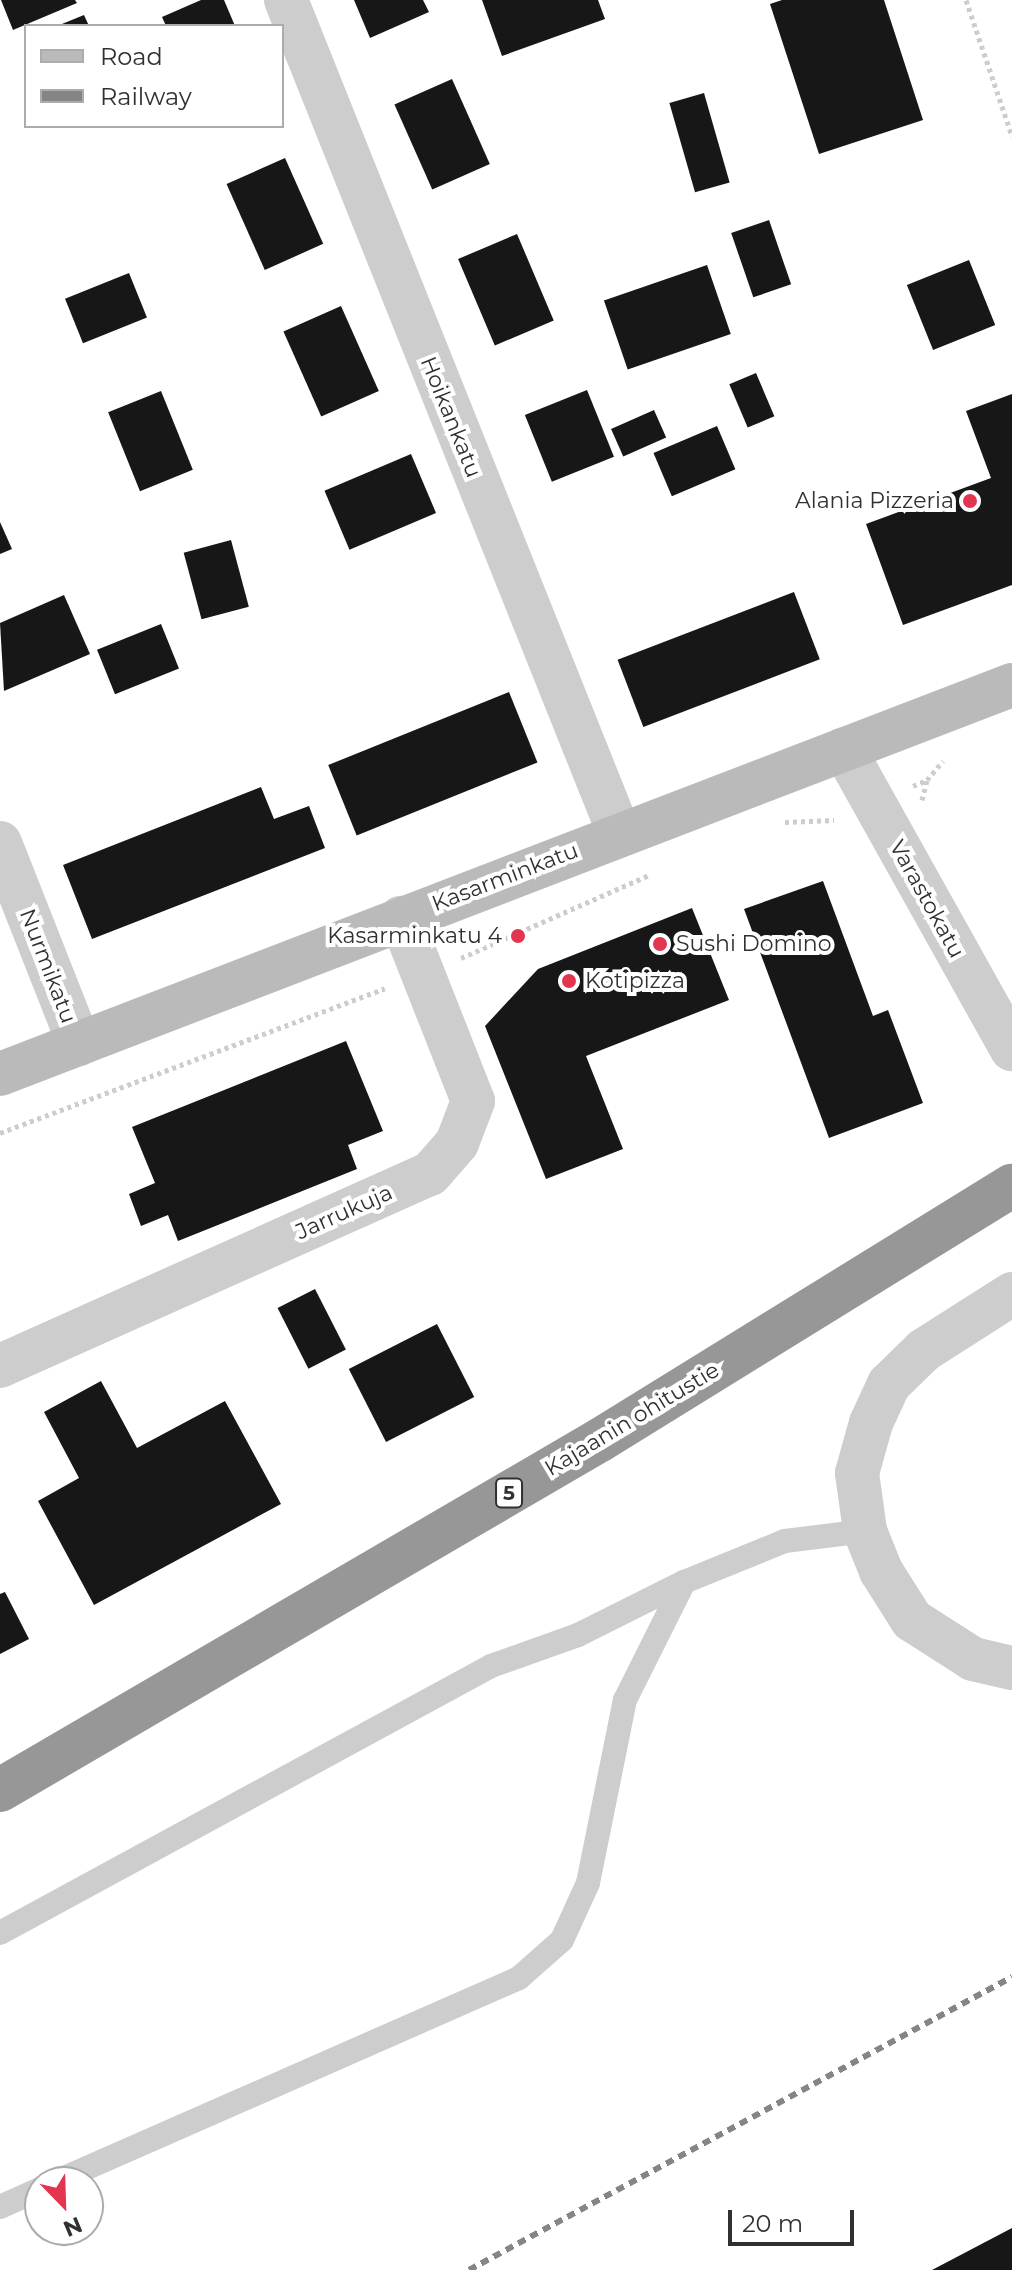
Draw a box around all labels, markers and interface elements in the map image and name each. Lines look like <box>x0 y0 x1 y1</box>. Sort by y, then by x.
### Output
legend <box>24 24 284 128</box>
text: Road <box>100 42 163 71</box>
text: Railway <box>100 82 192 111</box>
street label: Hoikankatu <box>415 353 487 481</box>
place label: Alania Pizzeria <box>795 488 954 514</box>
marker: Alania Pizzeria <box>961 492 979 510</box>
street label: Varastokatu <box>884 835 970 963</box>
street label: Kasarminkatu <box>428 837 582 917</box>
street label: Nurmikatu <box>14 905 82 1027</box>
place label: Kasarminkatu 4 <box>327 923 502 949</box>
marker: Kasarminkatu 4 <box>509 927 527 945</box>
place label: Sushi Domino <box>676 931 831 957</box>
marker: Sushi Domino <box>651 935 669 953</box>
place label: Kotipizza <box>585 968 685 994</box>
marker: Kotipizza <box>560 972 578 990</box>
street label: Jarrukuja <box>292 1179 396 1245</box>
street label: Kajaanin ohitustie <box>540 1357 724 1481</box>
road number: 5 <box>495 1477 523 1509</box>
north arrow <box>24 2166 104 2246</box>
scale bar <box>732 2194 858 2244</box>
text: 20 m <box>742 2209 803 2238</box>
text: N <box>59 2211 86 2243</box>

